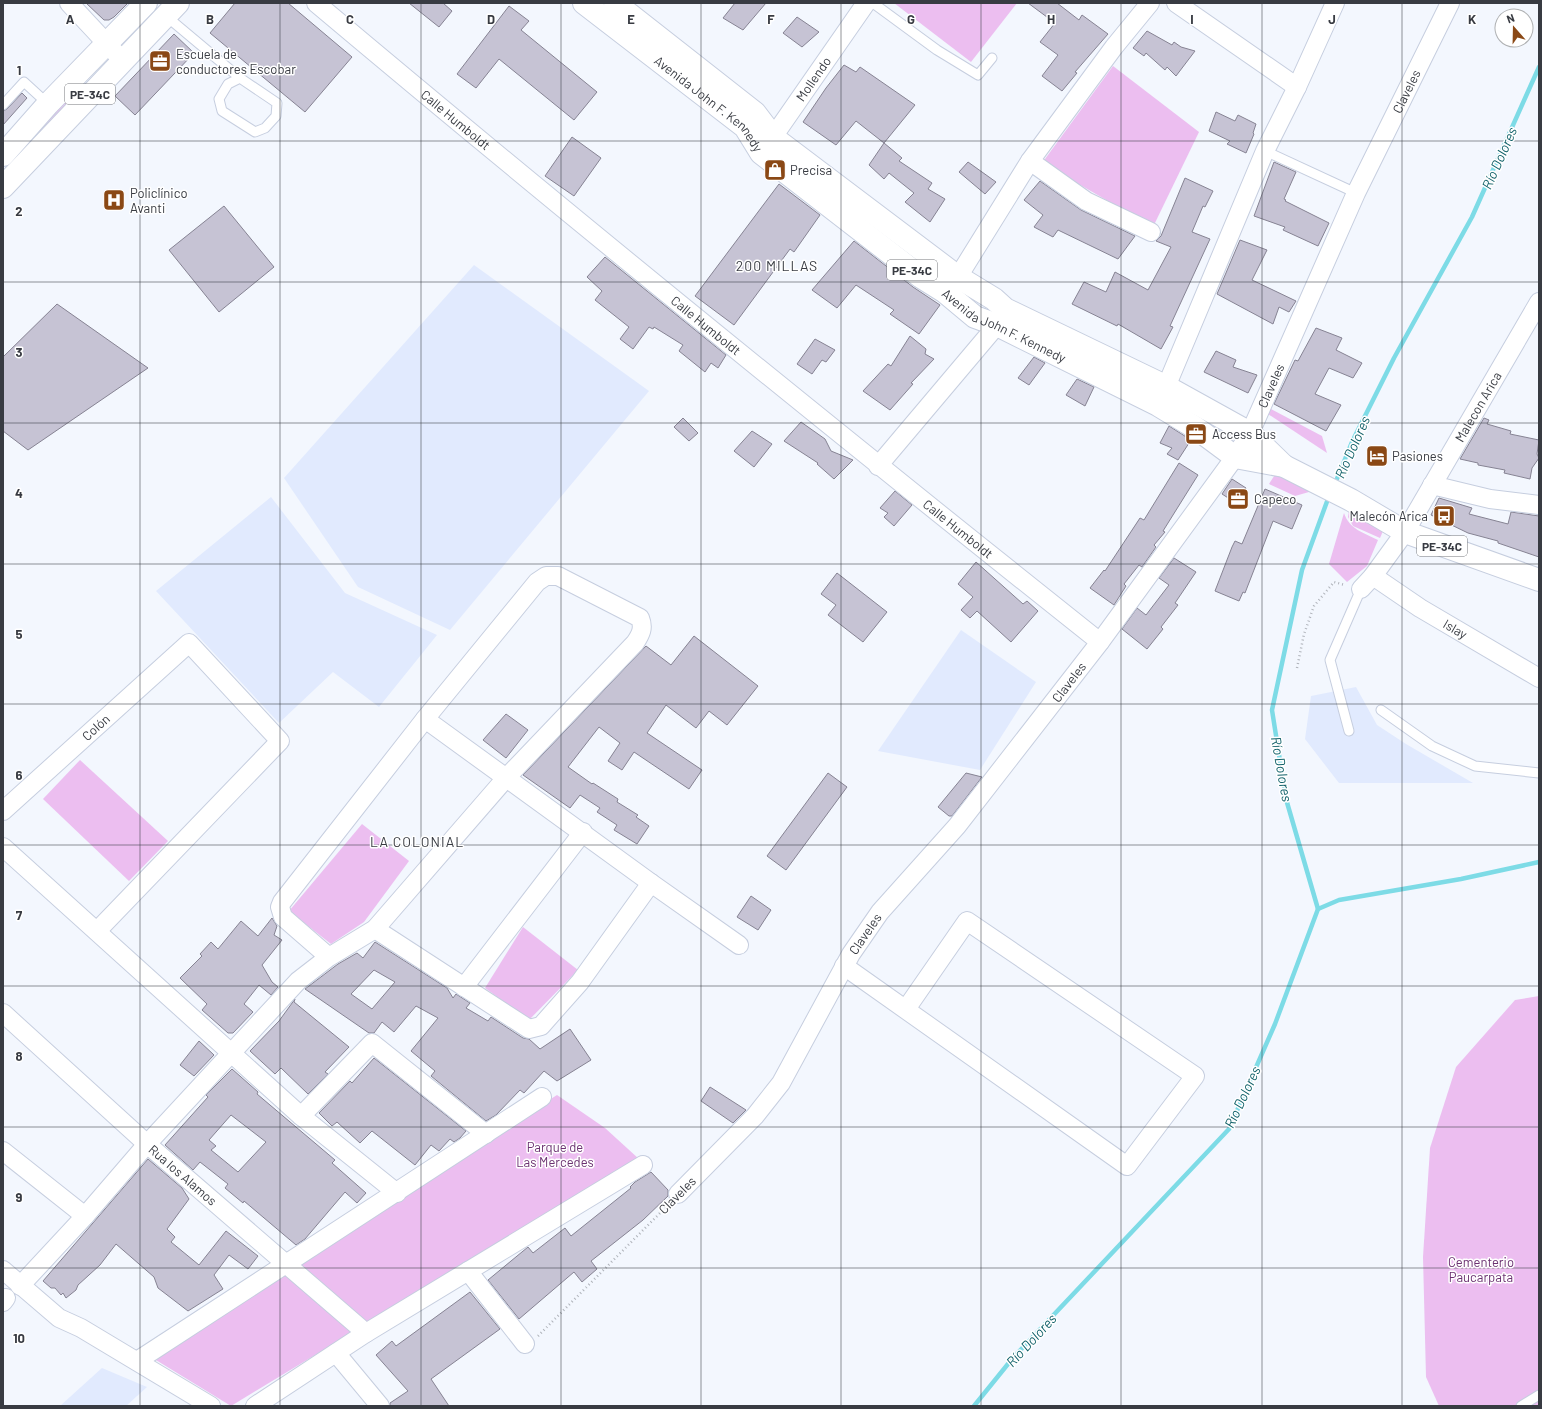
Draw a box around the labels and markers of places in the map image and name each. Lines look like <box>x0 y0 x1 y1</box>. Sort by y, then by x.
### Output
place label: Escuela de conductores Escobar <box>176 46 296 77</box>
office icon: Escuela de conductores Escobar <box>147 48 173 74</box>
shop icon: Precisa <box>762 157 788 183</box>
place label: Precisa <box>790 162 832 178</box>
place label: Policlínico Avanti <box>130 185 188 216</box>
hospital icon: Policlínico Avanti <box>101 187 127 213</box>
office icon: Access Bus <box>1183 421 1209 447</box>
place label: Access Bus <box>1212 426 1276 442</box>
hotel icon: Pasiones <box>1364 443 1390 469</box>
place label: Pasiones <box>1392 448 1443 464</box>
office icon: Capeco <box>1225 486 1251 512</box>
place label: Capeco <box>1254 491 1296 507</box>
bus stop icon: Malecón Arica <box>1431 503 1457 529</box>
place label: Malecón Arica <box>1350 508 1428 524</box>

